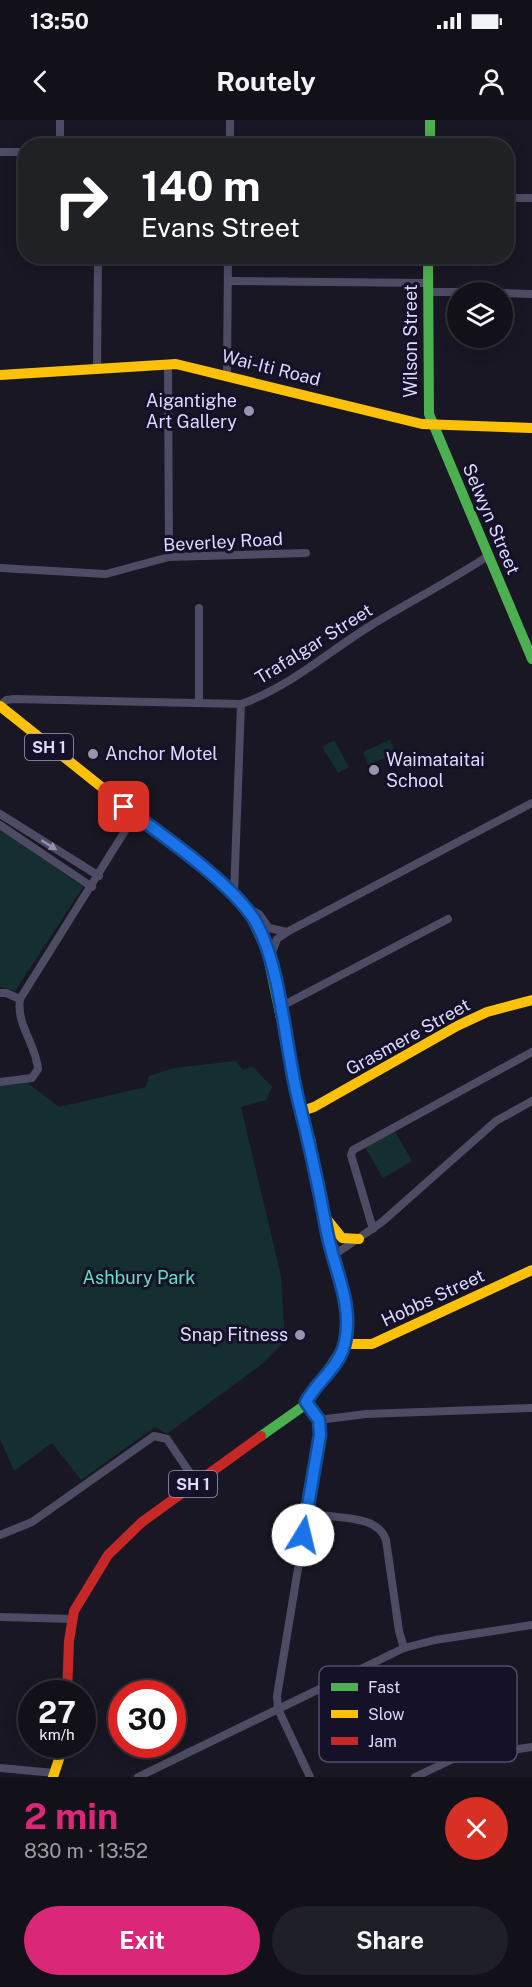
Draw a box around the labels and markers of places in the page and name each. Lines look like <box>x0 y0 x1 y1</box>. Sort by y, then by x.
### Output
place label: Aigantighe Art Gallery <box>146 390 237 432</box>
marker: Aigantighe Art Gallery <box>242 404 256 418</box>
place label: Anchor Motel <box>105 743 218 764</box>
marker: Anchor Motel <box>86 747 100 761</box>
place label: Waimataitai School <box>386 749 485 791</box>
marker: Waimataitai School <box>367 763 381 777</box>
pin <box>98 781 149 832</box>
place label: Snap Fitness <box>180 1324 288 1345</box>
marker: Snap Fitness <box>293 1328 307 1342</box>

